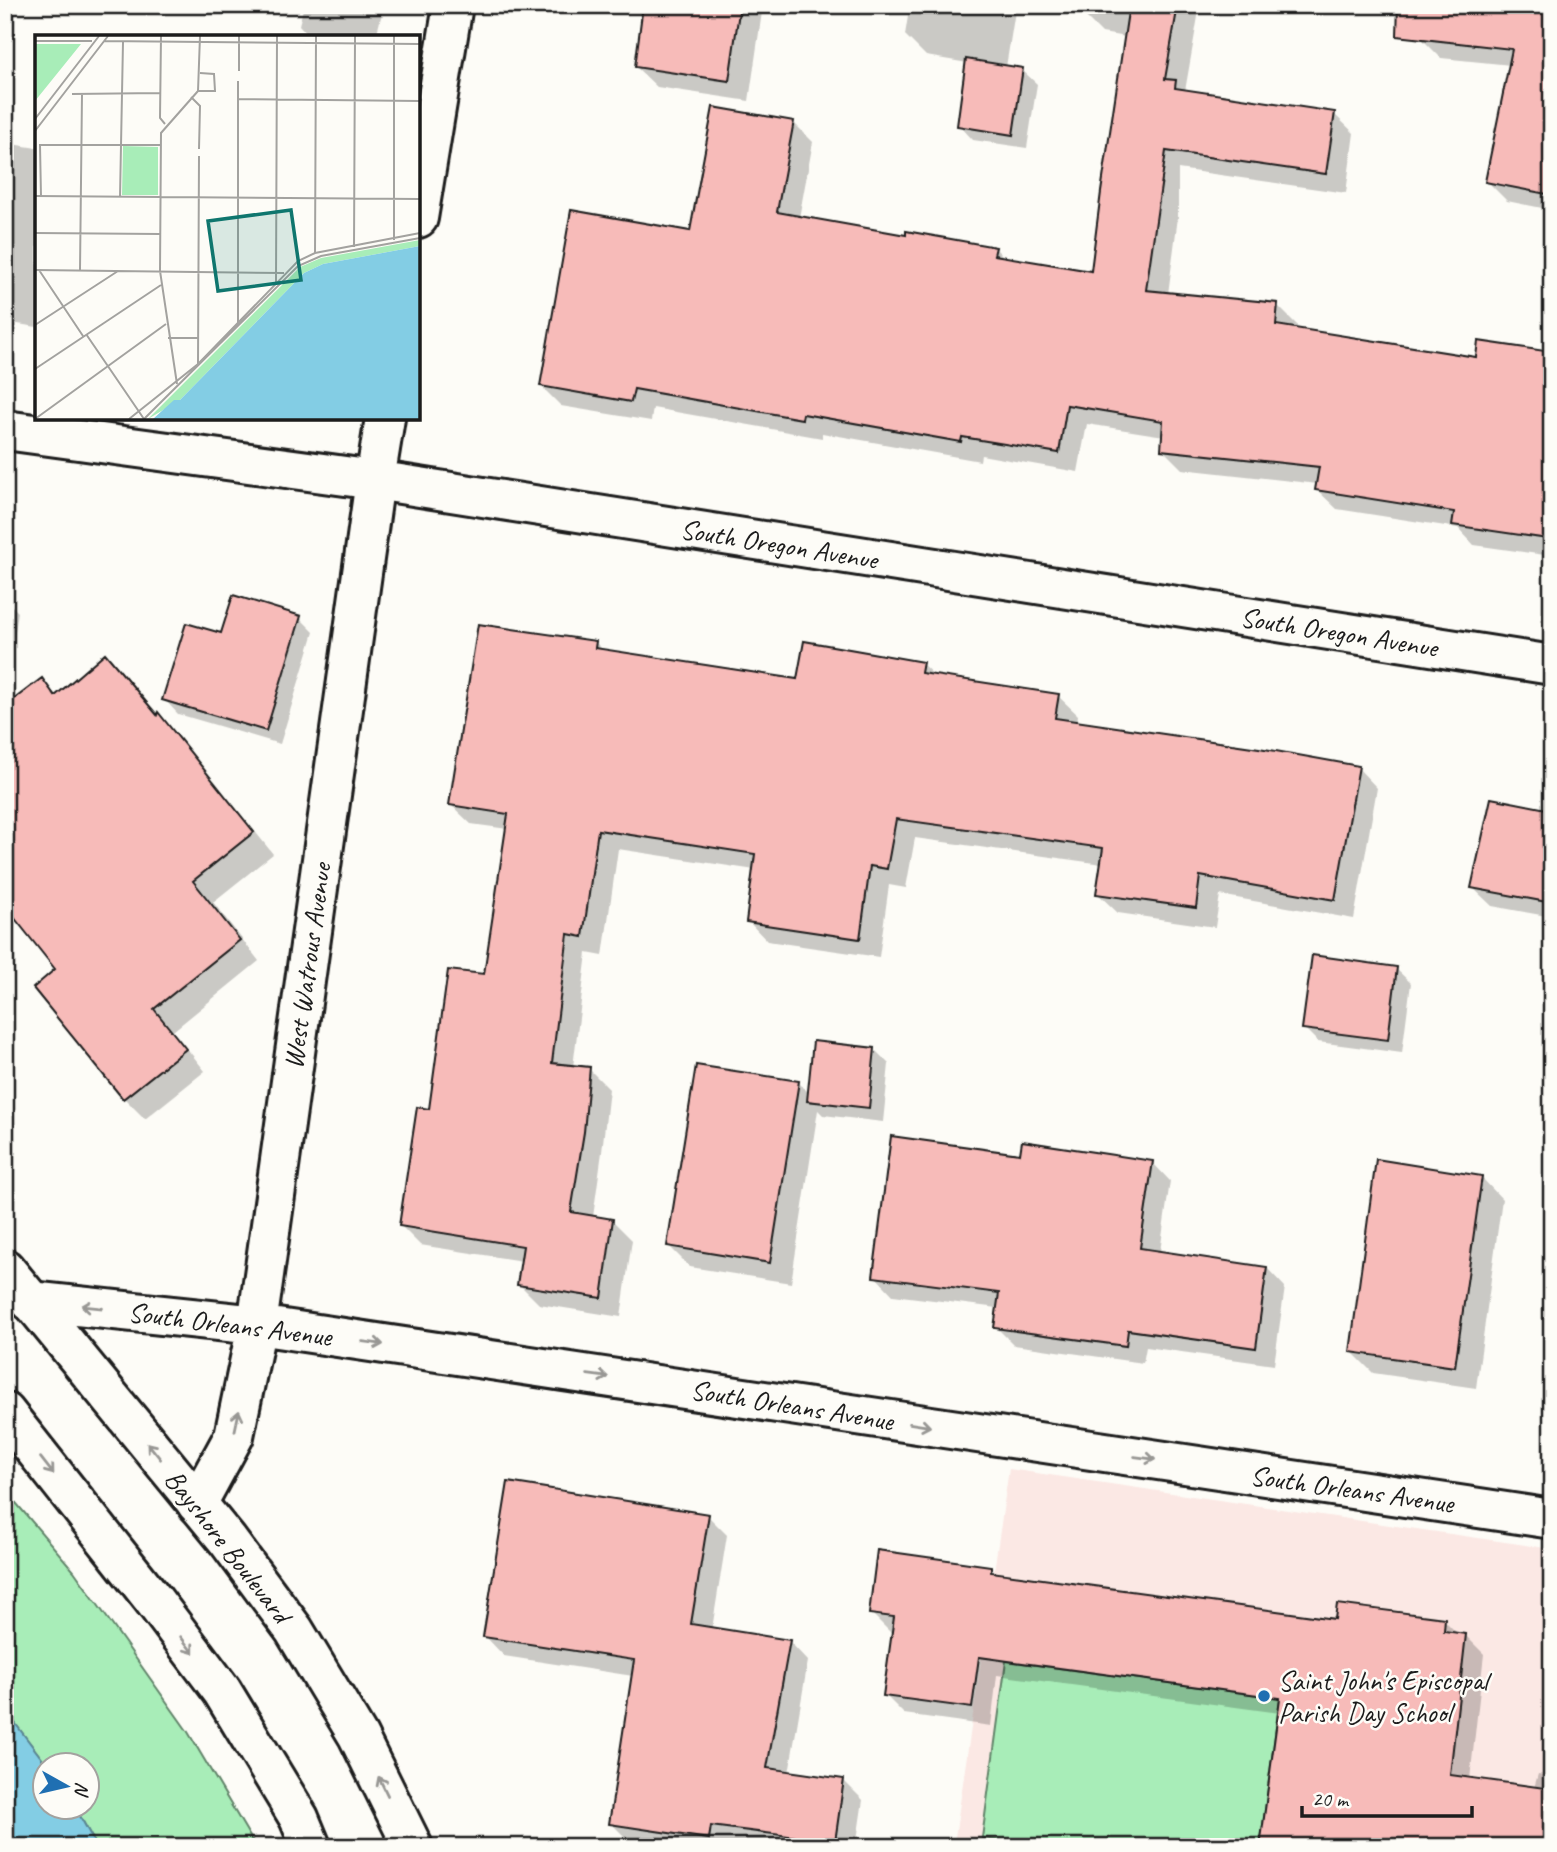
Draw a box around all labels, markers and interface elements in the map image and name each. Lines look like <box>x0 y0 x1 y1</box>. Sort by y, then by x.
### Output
inset map <box>35 35 420 420</box>
street label: South Oregon Avenue <box>678 511 882 577</box>
street label: South Oregon Avenue <box>1238 599 1442 665</box>
street label: West Watrous Avenue <box>275 859 339 1071</box>
street label: South Orleans Avenue <box>126 1294 336 1354</box>
one-way arrow <box>81 1301 104 1314</box>
one-way arrow <box>361 1336 384 1349</box>
one-way arrow <box>586 1370 609 1383</box>
street label: South Orleans Avenue <box>688 1372 898 1439</box>
one-way arrow <box>230 1410 244 1433</box>
one-way arrow <box>908 1419 931 1432</box>
one-way arrow <box>146 1443 161 1461</box>
one-way arrow <box>1133 1452 1156 1465</box>
one-way arrow <box>40 1456 55 1474</box>
street label: South Orleans Avenue <box>1248 1457 1458 1521</box>
street label: Bayshore Boulevard <box>157 1462 301 1633</box>
one-way arrow <box>180 1635 195 1654</box>
place label: Saint John's Episcopal Parish Day School <box>1278 1663 1493 1730</box>
marker: Saint John's Episcopal Parish Day School <box>1256 1688 1272 1704</box>
north arrow <box>32 1750 102 1820</box>
scale bar <box>1302 1775 1471 1819</box>
one-way arrow <box>375 1776 389 1797</box>
text: N <box>69 1781 95 1799</box>
text: 20 m <box>1312 1786 1350 1812</box>

